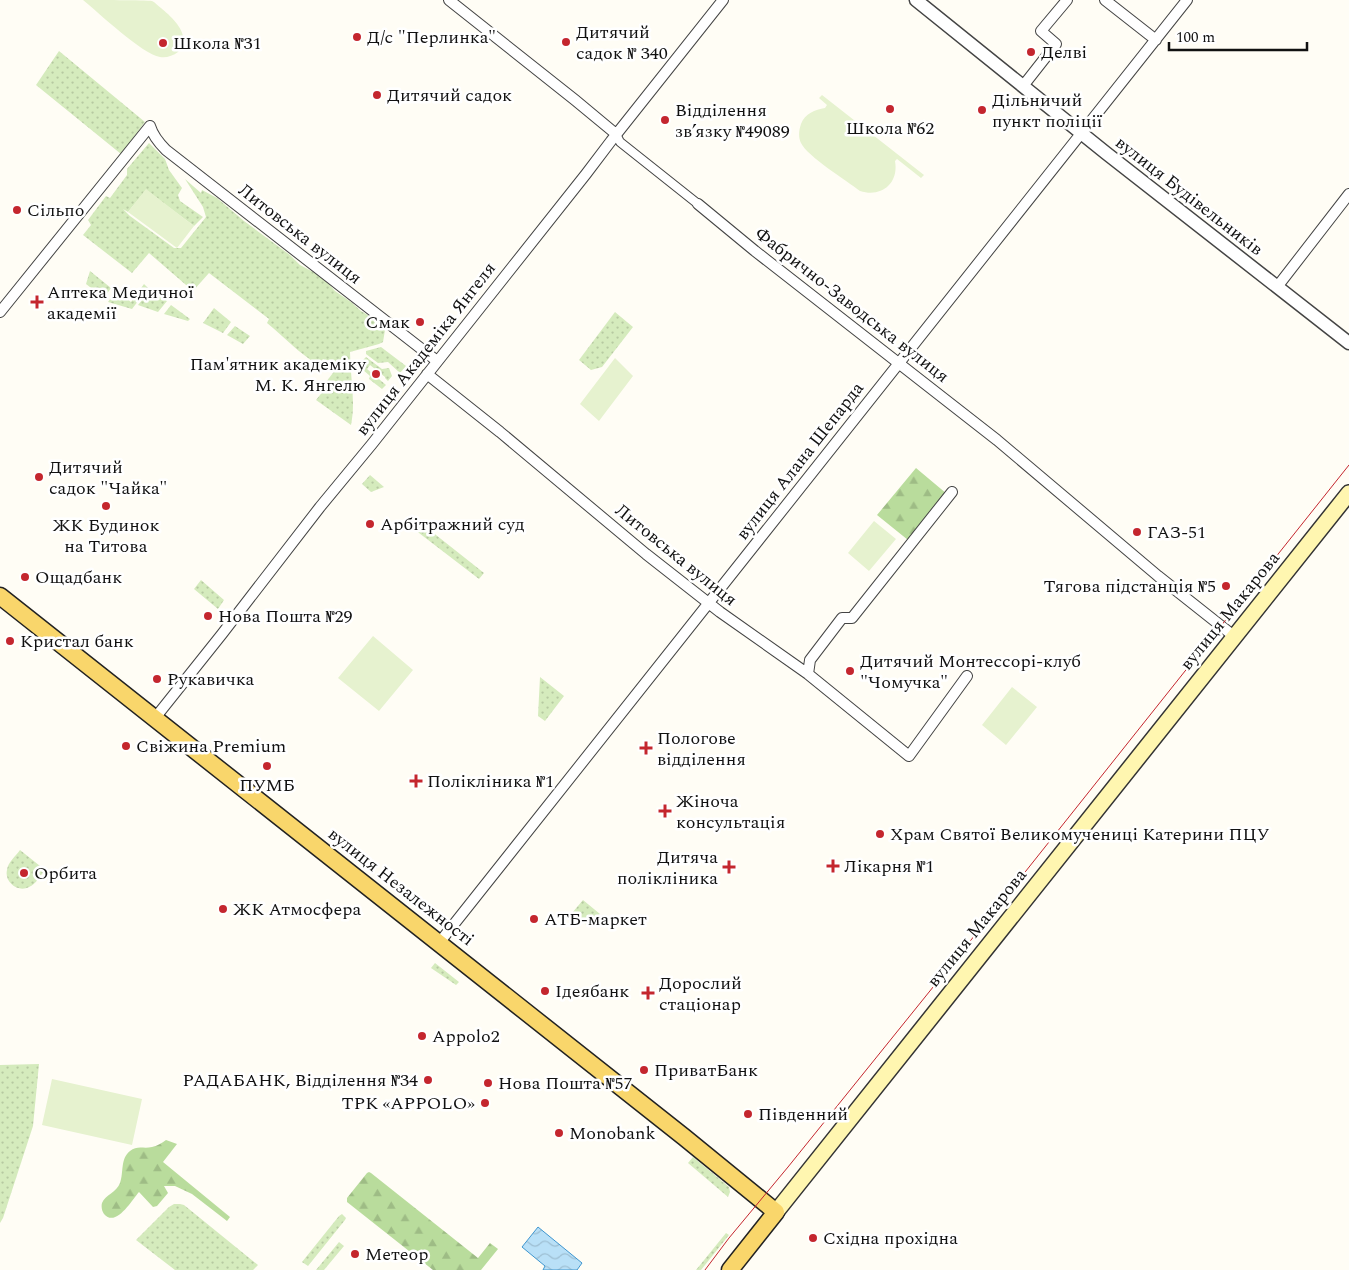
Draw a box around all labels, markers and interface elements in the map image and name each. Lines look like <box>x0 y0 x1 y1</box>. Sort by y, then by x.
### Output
place label: Дитячий садок № 340 <box>576 19 668 67</box>
scale bar <box>1169 20 1306 52</box>
place label: Д/с "Перлинка" <box>367 24 496 51</box>
text: 100 m <box>1176 26 1215 49</box>
place label: Школа №31 <box>173 30 261 57</box>
marker: Д/с "Перлинка" <box>351 31 363 43</box>
marker: Дитячий садок № 340 <box>560 36 572 48</box>
marker: Школа №31 <box>157 37 169 49</box>
place label: Делві <box>1041 39 1087 66</box>
marker: Делві <box>1025 46 1037 58</box>
place label: Дитячий садок <box>387 82 512 109</box>
place label: Дільничий пункт поліції <box>992 87 1103 135</box>
marker: Дитячий садок <box>371 89 383 101</box>
place label: Відділення зв’язку №49089 <box>675 97 790 145</box>
marker: Школа №62 <box>884 103 896 115</box>
marker: Дільничий пункт поліції <box>976 104 988 116</box>
marker: Відділення зв’язку №49089 <box>659 114 671 126</box>
place label: Школа №62 <box>846 115 934 142</box>
street label: вулиця Будівельників <box>1109 130 1269 262</box>
street label: Литовська вулиця <box>232 177 368 291</box>
place label: Сільпо <box>27 197 85 224</box>
marker: Сільпо <box>11 204 23 216</box>
street label: Фабрично-Заводська вулиця <box>749 221 955 389</box>
street label: вулиця Академіка Янгеля <box>349 256 503 442</box>
place label: Аптека Медичної академії <box>47 279 194 327</box>
marker: Аптека Медичної академії <box>31 296 43 308</box>
place label: Смак <box>365 309 410 336</box>
marker: Смак <box>414 316 426 328</box>
place label: Пам'ятник академіку М. К. Янгелю <box>190 351 367 399</box>
marker: Пам'ятник академіку М. К. Янгелю <box>370 368 382 380</box>
street label: вулиця Алана Шепарда <box>729 376 871 546</box>
place label: Дитячий садок "Чайка" <box>49 454 167 502</box>
marker: Дитячий садок "Чайка" <box>33 471 45 483</box>
street label: Литовська вулиця <box>609 497 743 613</box>
marker: ЖК Будинок на Титова <box>100 500 112 512</box>
place label: Арбітражний суд <box>380 511 525 538</box>
place label: ЖК Будинок на Титова <box>52 512 160 560</box>
marker: Арбітражний суд <box>364 518 376 530</box>
place label: ГАЗ-51 <box>1147 519 1206 546</box>
marker: ГАЗ-51 <box>1131 526 1143 538</box>
street label: вулиця Макарова <box>1174 546 1287 676</box>
place label: Ощадбанк <box>35 564 122 591</box>
marker: Ощадбанк <box>19 571 31 583</box>
place label: Тягова пiдстанцiя №5 <box>1044 573 1216 600</box>
marker: Тягова пiдстанцiя №5 <box>1220 580 1232 592</box>
place label: Нова Пошта №29 <box>218 603 353 630</box>
marker: Нова Пошта №29 <box>202 610 214 622</box>
place label: Кристал банк <box>20 628 134 655</box>
marker: Кристал банк <box>4 635 16 647</box>
place label: Дитячий Монтессорі-клуб "Чомучка" <box>860 648 1081 696</box>
marker: Дитячий Монтессорі-клуб "Чомучка" <box>844 665 856 677</box>
place label: Рукавичка <box>167 666 254 693</box>
marker: Рукавичка <box>151 673 163 685</box>
place label: Пологове відділення <box>657 725 746 773</box>
place label: Свіжина Premium <box>136 733 286 760</box>
marker: Свіжина Premium <box>120 740 132 752</box>
marker: Пологове відділення <box>639 741 653 755</box>
marker: ПУМБ <box>261 760 273 772</box>
place label: Полікліника №1 <box>427 768 554 795</box>
place label: ПУМБ <box>239 772 295 799</box>
marker: Полікліника №1 <box>409 774 423 788</box>
place label: Жіноча консультація <box>676 788 785 836</box>
marker: Жіноча консультація <box>658 804 672 818</box>
street label: вулиця Незалежності <box>322 821 480 953</box>
place label: Храм Святої Великомучениці Катерини ПЦУ <box>890 821 1270 848</box>
marker: Храм Святої Великомучениці Катерини ПЦУ <box>874 828 886 840</box>
place label: Дитяча полікліника <box>617 844 718 892</box>
place label: Лікарня №1 <box>844 853 934 880</box>
marker: Лікарня №1 <box>826 859 840 873</box>
place label: Орбита <box>34 860 97 887</box>
marker: Дитяча полікліника <box>722 860 736 874</box>
street label: вулиця Макарова <box>921 863 1034 993</box>
marker: Орбита <box>18 867 30 879</box>
place label: ЖК Атмосфера <box>233 896 362 923</box>
marker: ЖК Атмосфера <box>217 903 229 915</box>
place label: АТБ-маркет <box>544 906 647 933</box>
marker: АТБ-маркет <box>528 913 540 925</box>
place label: Дорослий стаціонар <box>659 970 742 1018</box>
place label: Ідеябанк <box>555 978 629 1005</box>
marker: Ідеябанк <box>539 985 551 997</box>
marker: Дорослий стаціонар <box>641 986 655 1000</box>
place label: Appolo2 <box>432 1023 500 1050</box>
marker: Appolo2 <box>416 1030 428 1042</box>
place label: ПриватБанк <box>654 1057 758 1084</box>
marker: ПриватБанк <box>638 1064 650 1076</box>
place label: РАДАБАНК, Відділення №34 <box>183 1067 418 1094</box>
place label: Нова Пошта №57 <box>498 1070 633 1097</box>
marker: РАДАБАНК, Відділення №34 <box>422 1074 434 1086</box>
marker: Нова Пошта №57 <box>482 1077 494 1089</box>
place label: ТРК «APPOLO» <box>342 1090 475 1117</box>
marker: ТРК «APPOLO» <box>479 1097 491 1109</box>
place label: Південний <box>758 1101 848 1128</box>
marker: Південний <box>742 1108 754 1120</box>
place label: Monobank <box>569 1120 656 1147</box>
marker: Monobank <box>553 1127 565 1139</box>
place label: Східна прохідна <box>823 1225 958 1252</box>
marker: Східна прохідна <box>807 1232 819 1244</box>
place label: Метеор <box>365 1241 428 1268</box>
marker: Метеор <box>349 1248 361 1260</box>

